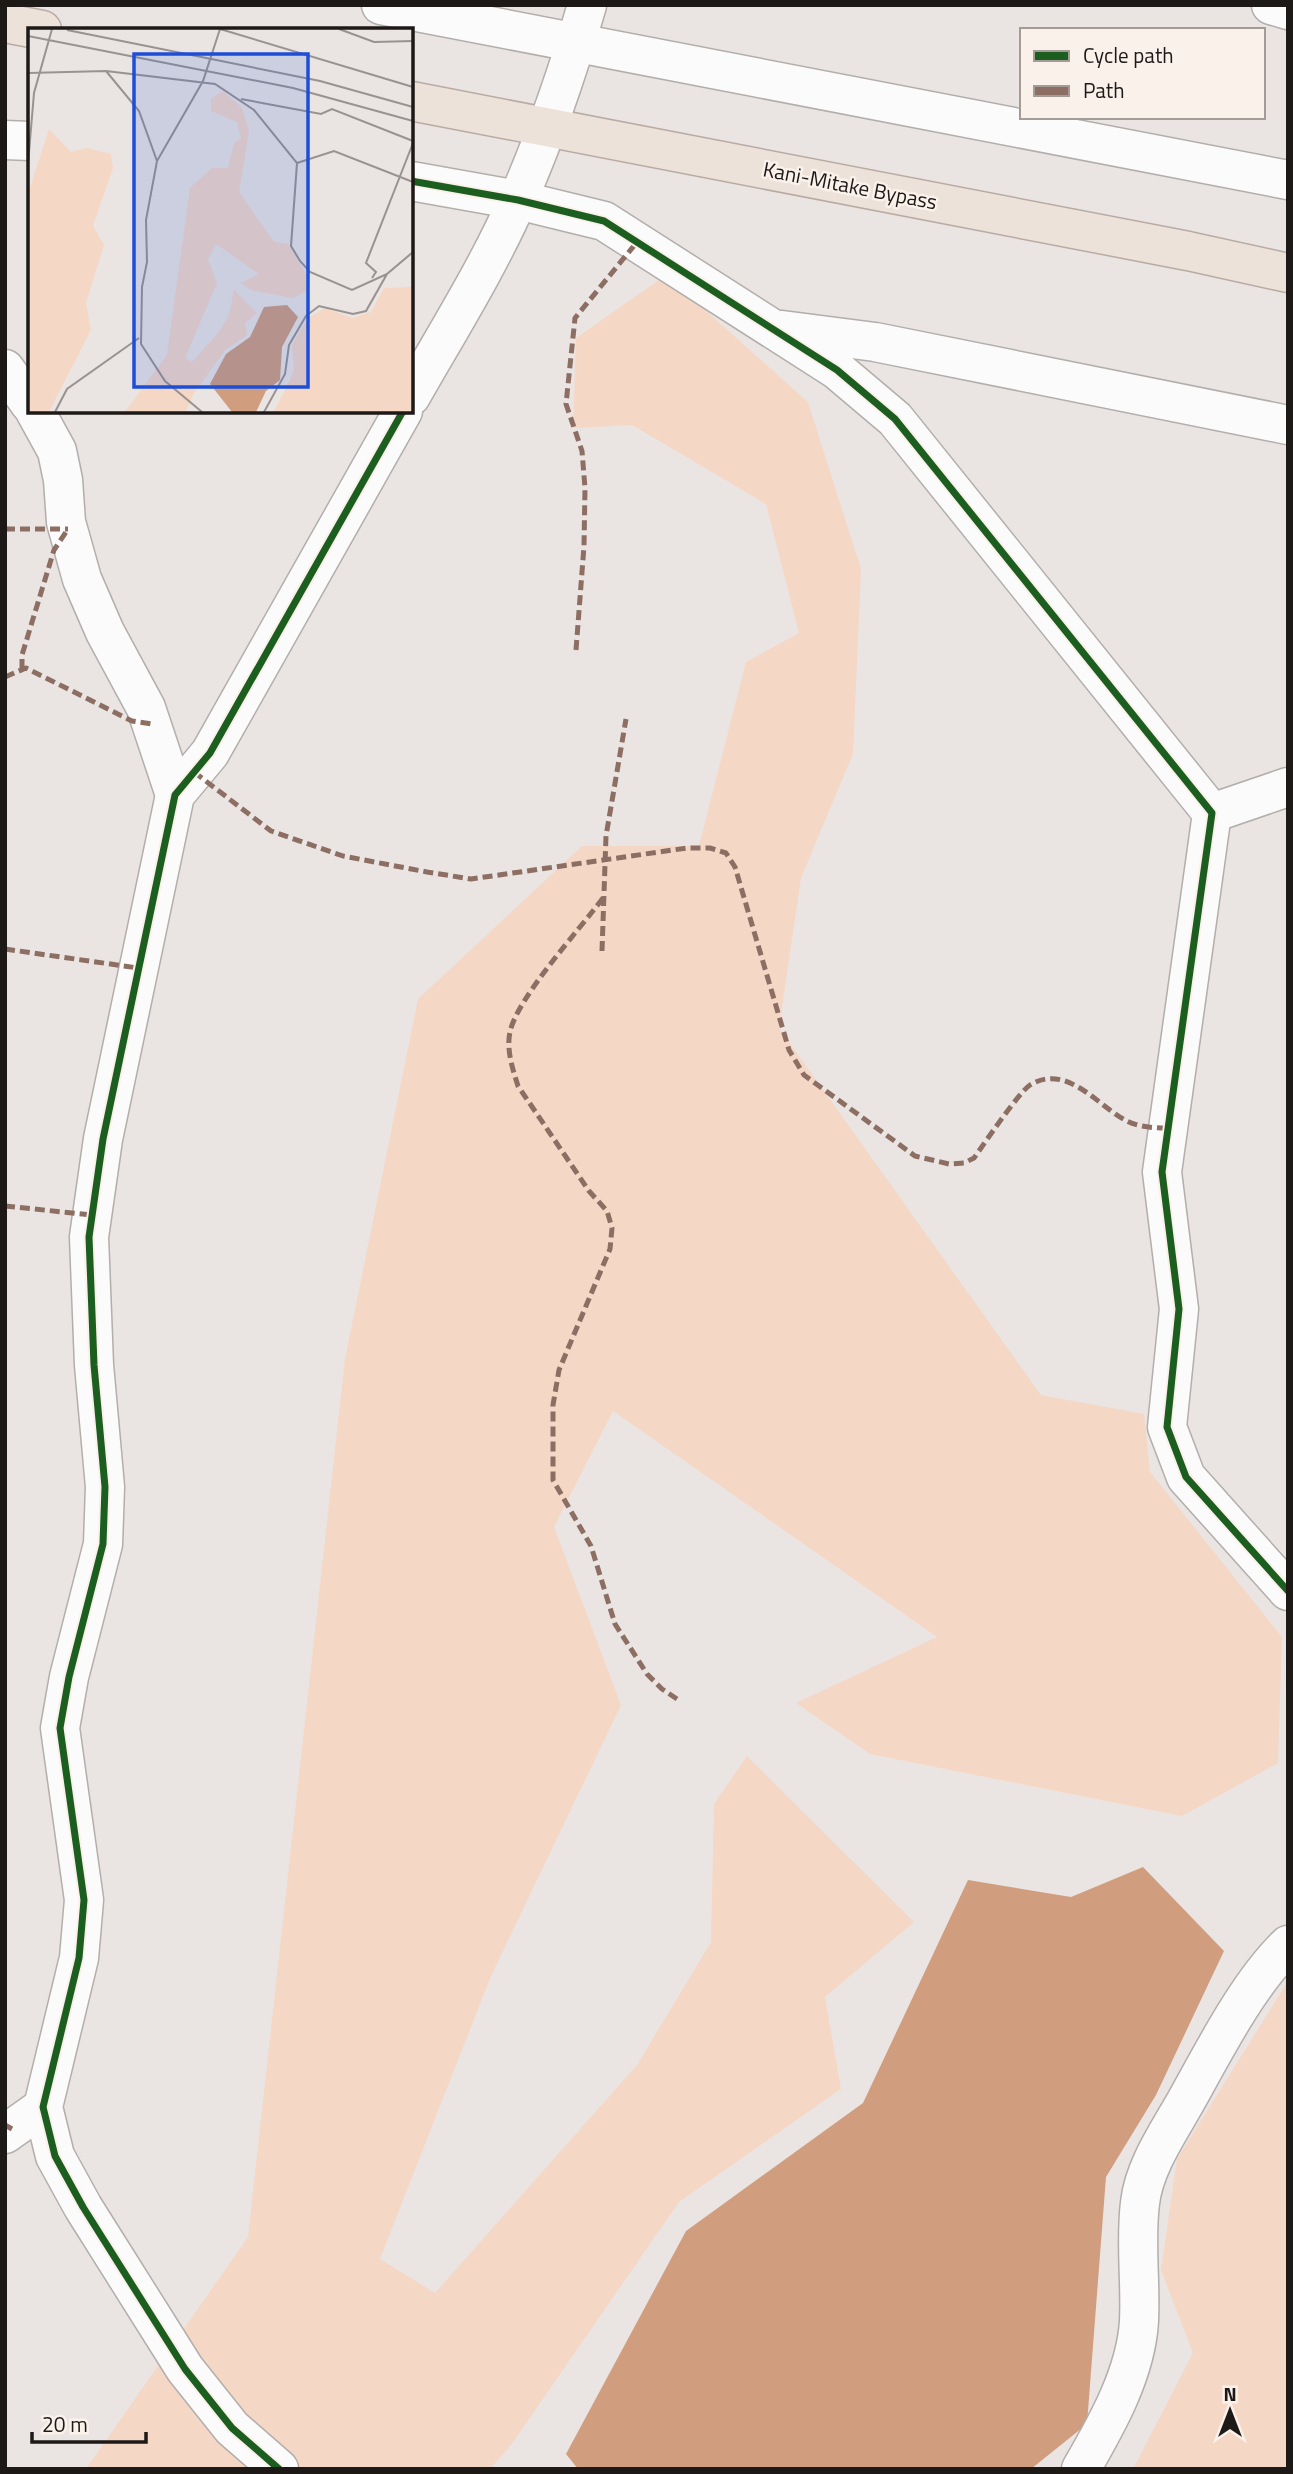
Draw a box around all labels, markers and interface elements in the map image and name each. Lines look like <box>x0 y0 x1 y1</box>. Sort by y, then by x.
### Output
inset map <box>28 28 413 413</box>
legend <box>1020 28 1265 119</box>
text: Cycle path <box>1083 39 1174 71</box>
text: Path <box>1083 74 1125 106</box>
street label: Kani-Mitake Bypass <box>760 152 940 218</box>
north arrow <box>1195 2376 1265 2446</box>
text: N <box>1223 2379 1237 2408</box>
scale bar <box>32 2400 145 2444</box>
text: 20 m <box>42 2408 88 2440</box>

